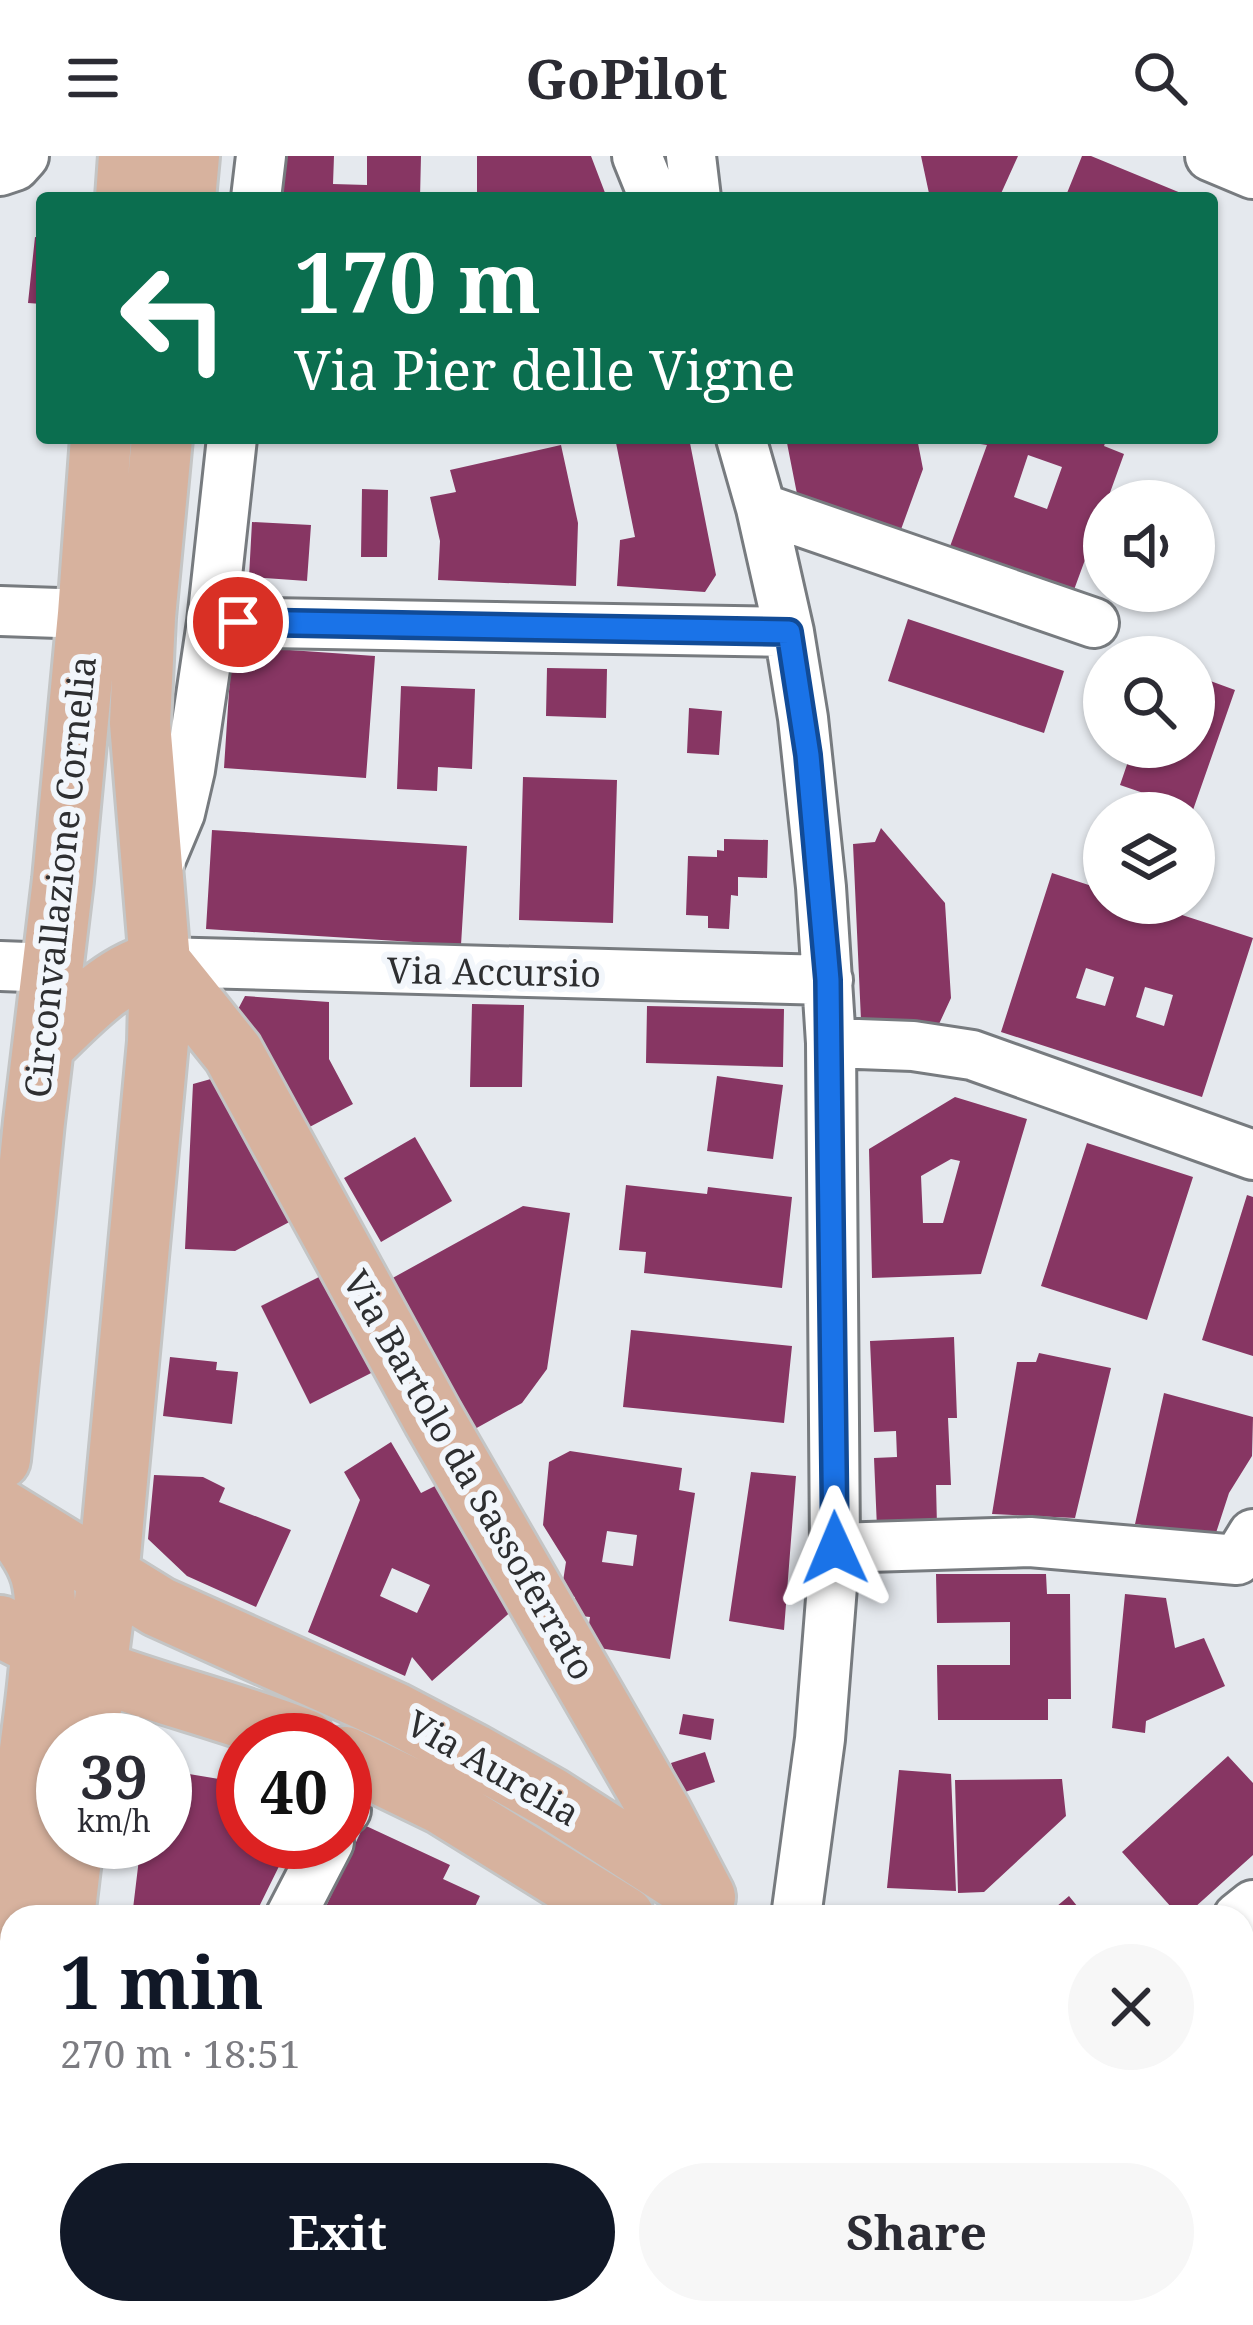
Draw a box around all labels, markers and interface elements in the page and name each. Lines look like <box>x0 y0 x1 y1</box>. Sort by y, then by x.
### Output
text: GoPilot <box>525 41 728 115</box>
icon: menu <box>60 45 126 111</box>
icon: search <box>1127 45 1193 111</box>
text: 170 m <box>294 223 541 338</box>
icon: left <box>96 240 252 396</box>
text: Via Pier delle Vigne <box>294 332 795 406</box>
map controls <box>1083 480 1215 924</box>
button: sound <box>1083 480 1215 612</box>
pin <box>187 571 289 673</box>
icon: arrive <box>205 589 271 655</box>
button: search <box>1083 636 1215 768</box>
street label: Circonvallazione Cornelia <box>12 654 107 1100</box>
button: layers <box>1083 792 1215 924</box>
street label: Via Accursio <box>387 945 601 998</box>
street label: Via Bartolo da Sassoferrato <box>332 1261 607 1688</box>
position arrow <box>772 1485 898 1611</box>
street label: Via Aurelia <box>398 1698 589 1837</box>
speed limit sign: 40 <box>216 1713 372 1869</box>
text: 39 <box>80 1735 148 1817</box>
text: km/h <box>77 1800 151 1841</box>
text: 1 min <box>60 1932 264 2030</box>
button: close <box>1068 1944 1194 2070</box>
text: 270 m · 18:51 <box>60 2026 301 2079</box>
button: Exit <box>60 2163 615 2301</box>
button: Share <box>639 2163 1194 2301</box>

